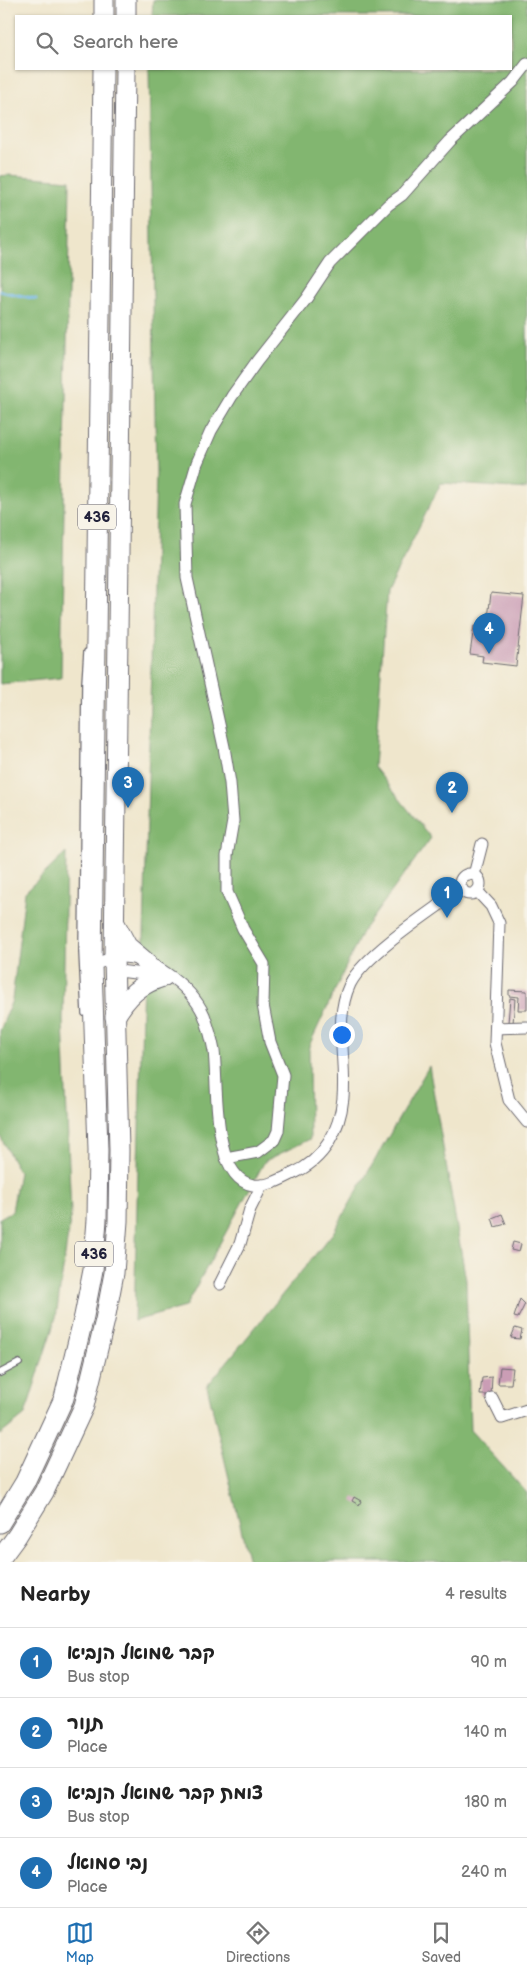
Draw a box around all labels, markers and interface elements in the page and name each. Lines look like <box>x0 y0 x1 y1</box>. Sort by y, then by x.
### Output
search box <box>15 15 512 70</box>
icon: search <box>33 29 61 57</box>
text: Search here <box>73 31 178 54</box>
road number: 436 <box>78 504 116 530</box>
pin: 4 <box>473 613 505 654</box>
pin: 3 <box>112 767 144 808</box>
pin: 2 <box>436 772 468 813</box>
pin: 1 <box>431 877 463 918</box>
your location <box>329 1022 355 1048</box>
road number: 436 <box>75 1242 113 1266</box>
text: Nearby <box>20 1582 90 1607</box>
text: 4 results <box>445 1585 507 1604</box>
text: קבר שמואל הנביא <box>67 1642 215 1665</box>
text: 1 <box>33 1653 39 1672</box>
text: 90 m <box>471 1653 507 1672</box>
text: Bus stop <box>67 1668 130 1687</box>
text: תנור <box>67 1712 104 1735</box>
text: 2 <box>31 1723 41 1742</box>
text: 140 m <box>464 1723 507 1742</box>
text: Place <box>67 1738 108 1757</box>
text: צומת קבר שמואל הנביא <box>67 1782 263 1805</box>
text: 3 <box>31 1793 41 1812</box>
text: 180 m <box>465 1793 507 1812</box>
text: Bus stop <box>67 1808 130 1827</box>
text: נבי סמואל <box>67 1852 148 1875</box>
text: 4 <box>31 1863 41 1882</box>
text: 240 m <box>461 1863 507 1882</box>
text: Place <box>67 1878 108 1897</box>
tab: Map <box>66 1919 94 1966</box>
tab: Directions <box>226 1919 290 1966</box>
tab: Saved <box>422 1919 461 1966</box>

